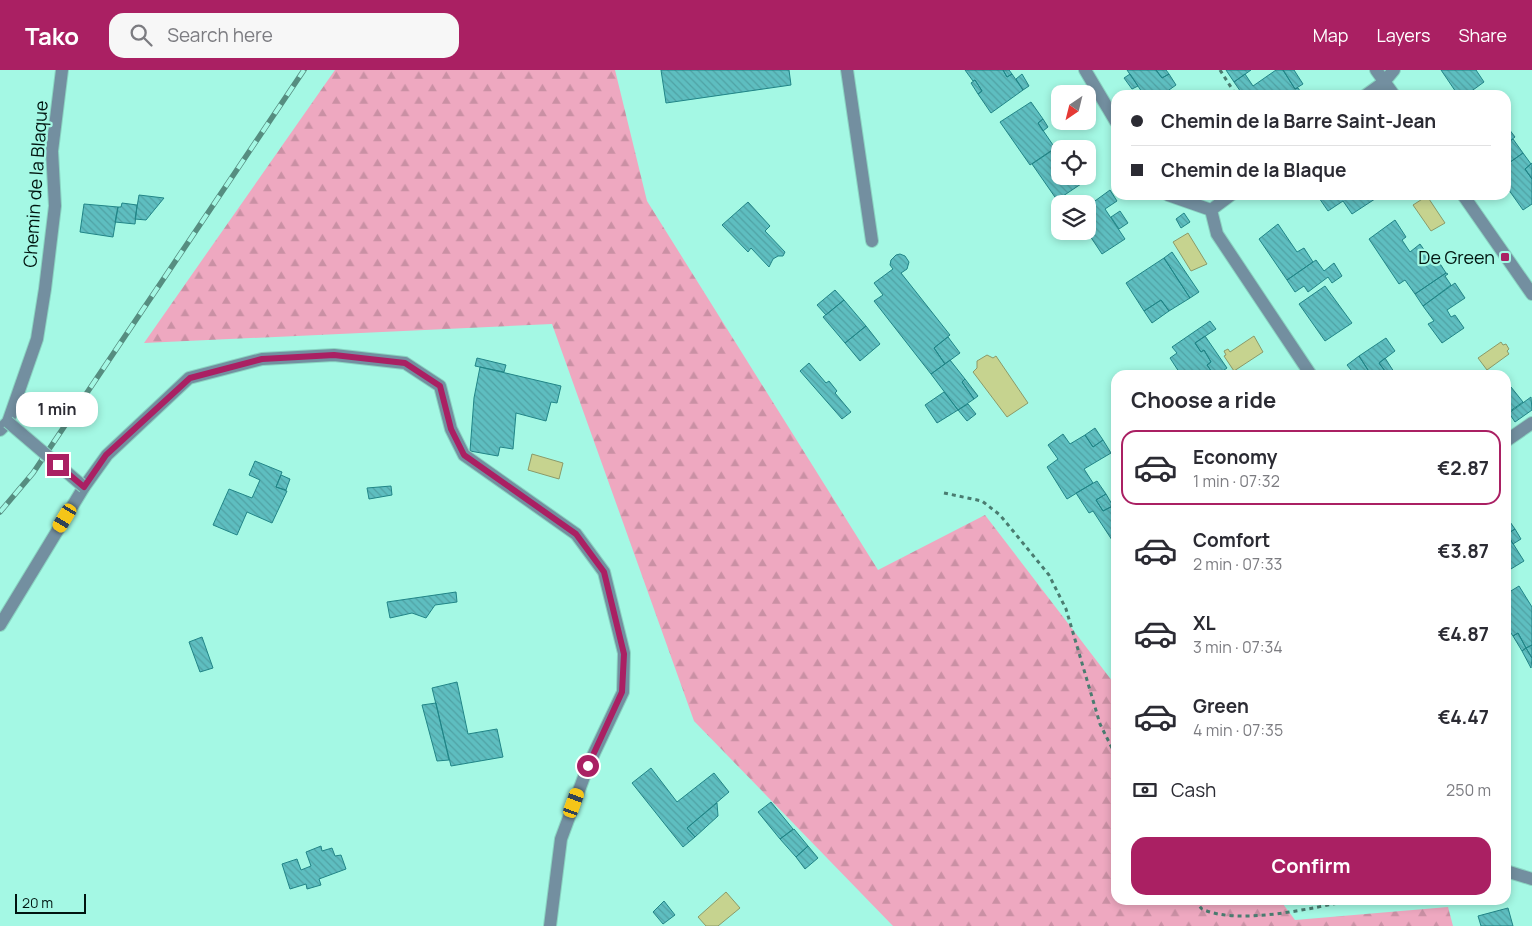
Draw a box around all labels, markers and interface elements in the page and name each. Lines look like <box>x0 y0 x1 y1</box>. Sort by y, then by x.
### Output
search box <box>109 13 459 58</box>
text: Tako <box>25 19 79 52</box>
icon: search <box>127 21 155 49</box>
text: Search here <box>167 22 273 48</box>
text: Map <box>1313 23 1348 47</box>
text: Layers <box>1376 23 1430 47</box>
text: Share <box>1458 23 1507 47</box>
north arrow <box>1051 85 1096 130</box>
map controls <box>1051 85 1096 240</box>
street label: Chemin de la Blaque <box>17 100 53 268</box>
text: Chemin de la Barre Saint-Jean <box>1161 108 1436 134</box>
button: locate <box>1051 140 1096 185</box>
text: Chemin de la Blaque <box>1161 157 1347 183</box>
button: layers <box>1051 195 1096 240</box>
place label: De Green <box>1418 245 1495 269</box>
marker: De Green <box>1499 251 1511 263</box>
text: Choose a ride <box>1131 385 1276 415</box>
callout: 1 min <box>17 392 99 428</box>
text: 1 min <box>37 398 77 420</box>
text: Economy <box>1193 444 1277 470</box>
icon: car <box>1133 445 1178 490</box>
route end <box>47 454 69 476</box>
text: €2.87 <box>1437 455 1489 481</box>
text: 1 min · 07:32 <box>1193 470 1280 492</box>
car <box>50 501 79 535</box>
text: Comfort <box>1193 527 1270 553</box>
icon: car <box>1133 528 1178 573</box>
text: €3.87 <box>1437 538 1489 564</box>
text: 2 min · 07:33 <box>1193 553 1282 575</box>
text: XL <box>1193 610 1216 636</box>
icon: car <box>1133 611 1178 656</box>
text: €4.87 <box>1438 621 1489 647</box>
text: 3 min · 07:34 <box>1193 636 1283 658</box>
text: Green <box>1193 693 1249 719</box>
icon: car <box>1133 694 1178 739</box>
text: €4.47 <box>1438 704 1489 730</box>
text: 4 min · 07:35 <box>1193 719 1283 741</box>
route start <box>577 755 599 777</box>
icon: cash <box>1131 776 1159 804</box>
text: Cash <box>1171 777 1216 803</box>
text: 250 m <box>1446 779 1491 801</box>
car <box>561 786 586 820</box>
button: Confirm <box>1131 837 1491 895</box>
scale bar <box>15 891 86 914</box>
text: 20 m <box>22 893 53 912</box>

